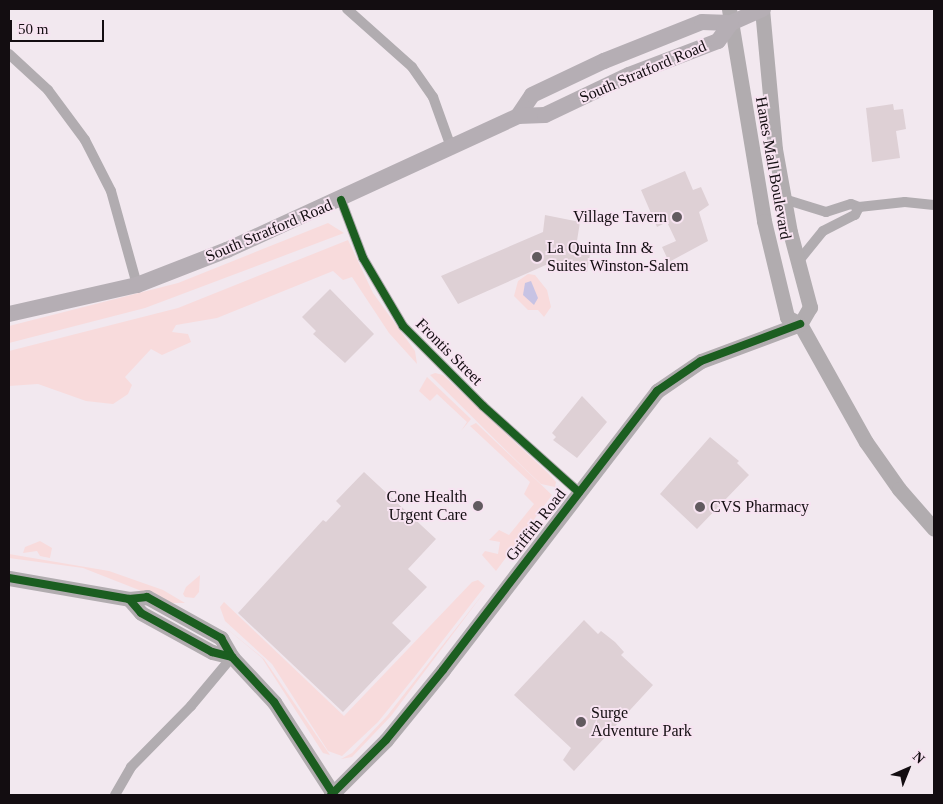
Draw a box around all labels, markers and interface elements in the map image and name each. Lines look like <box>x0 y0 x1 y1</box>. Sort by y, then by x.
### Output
scale bar <box>12 10 106 42</box>
text: 50 m <box>18 21 48 37</box>
street label: South Stratford Road <box>577 37 709 107</box>
street label: Hanes Mall Boulevard <box>751 95 795 241</box>
street label: South Stratford Road <box>203 196 335 266</box>
place label: Village Tavern <box>573 207 667 227</box>
marker: Village Tavern <box>671 211 683 223</box>
place label: La Quinta Inn & Suites Winston-Salem <box>547 238 689 276</box>
marker: La Quinta Inn & Suites Winston-Salem <box>531 251 543 263</box>
street label: Frontis Street <box>412 315 486 389</box>
street label: Griffith Road <box>502 485 570 565</box>
place label: Cone Health Urgent Care <box>387 487 467 525</box>
place label: CVS Pharmacy <box>710 497 809 517</box>
marker: Cone Health Urgent Care <box>471 499 485 513</box>
marker: CVS Pharmacy <box>694 501 706 513</box>
place label: Surge Adventure Park <box>591 703 692 741</box>
marker: Surge Adventure Park <box>575 716 587 728</box>
north arrow <box>883 744 933 794</box>
text: N <box>910 749 928 767</box>

